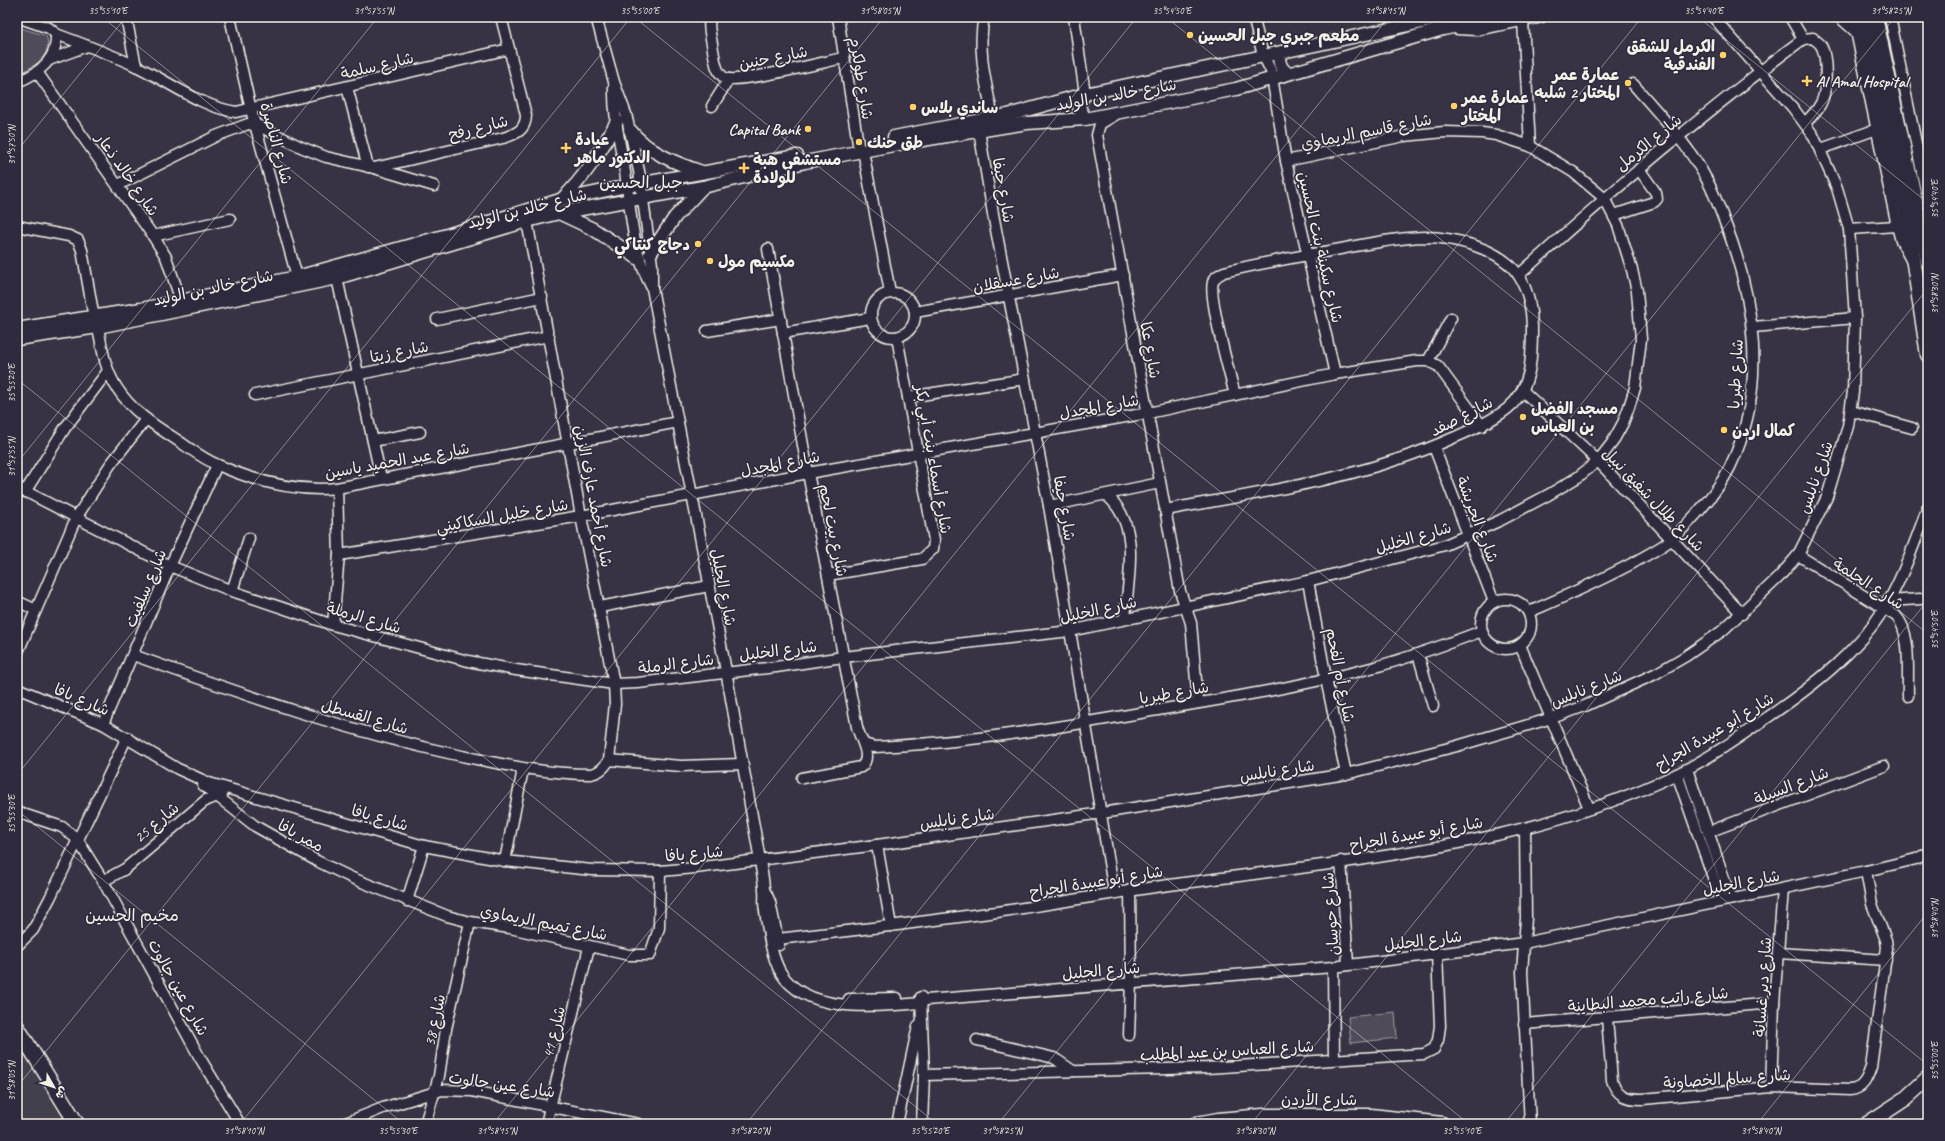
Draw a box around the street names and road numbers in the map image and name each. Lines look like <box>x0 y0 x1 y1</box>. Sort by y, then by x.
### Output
street label: شارع طولكرم <box>843 35 877 121</box>
street label: شارع جنين <box>737 42 810 75</box>
street label: شارع سلمة <box>339 48 416 85</box>
street label: شارع خالد بن الوليد <box>1054 75 1178 116</box>
street label: شارع الناصرة <box>255 100 297 187</box>
street label: شارع قاسم الريماوي <box>1299 109 1434 156</box>
street label: شارع الكرمل <box>1611 110 1687 177</box>
street label: شارع رفح <box>446 111 511 146</box>
street label: شارع خالد ذعار <box>89 127 163 221</box>
street label: شارع حيفا <box>986 156 1019 224</box>
street label: شارع سكينة بنت الحسين <box>1292 170 1347 325</box>
street label: شارع خالد بن الوليد <box>465 184 589 234</box>
street label: شارع عسقلان <box>971 263 1061 298</box>
street label: شارع خالد بن الوليد <box>151 265 275 311</box>
street label: شارع عكا <box>1134 320 1165 380</box>
street label: شارع زيتا <box>368 336 430 368</box>
street label: شارع طبريا <box>1724 338 1749 410</box>
street label: شارع أسماء بنت أبي بكر <box>906 381 956 536</box>
street label: شارع المجدل <box>1058 390 1141 425</box>
street label: شارع صفد <box>1427 393 1497 442</box>
street label: شارع أحمد عارف الزين <box>568 423 617 569</box>
street label: شارع عبد الحميد ياسين <box>323 438 471 485</box>
street label: شارع نابلس <box>1794 438 1839 517</box>
street label: شارع طلال شفيق نبيل <box>1597 443 1708 557</box>
street label: شارع المجدل <box>739 446 822 482</box>
street label: شارع الجريشة <box>1451 473 1503 566</box>
street label: شارع حيفا <box>1047 474 1080 542</box>
street label: شارع بيت لحم <box>812 482 852 579</box>
street label: شارع خليل السكاكيني <box>434 494 571 541</box>
street label: شارع الخليل <box>1373 518 1454 559</box>
street label: شارع سلفيت <box>121 546 172 631</box>
street label: شارع الجليل <box>705 547 740 628</box>
street label: شارع الجلمة <box>1829 553 1908 615</box>
street label: شارع الخليل <box>1058 592 1139 629</box>
street label: شارع الرملة <box>324 598 403 639</box>
street label: شارع أم الفحم <box>1319 626 1359 725</box>
street label: شارع الخليل <box>738 636 818 667</box>
street label: شارع الرملة <box>637 649 715 680</box>
street label: شارع نابلس <box>1548 665 1626 713</box>
street label: شارع طبريا <box>1138 677 1211 710</box>
street label: شارع يافا <box>50 679 112 721</box>
street label: شارع أبو عبيدة الجراح <box>1651 688 1778 776</box>
street label: شارع القسطل <box>319 695 410 740</box>
street label: شارع نابلس <box>1238 755 1316 788</box>
street label: شارع السيلة <box>1751 763 1832 810</box>
street label: شارع 25 <box>130 798 184 848</box>
street label: شارع يافا <box>349 800 411 837</box>
street label: شارع نابلس <box>918 804 996 835</box>
street label: شارع أبو عبيدة الجراح <box>1348 812 1485 857</box>
street label: ممر يافا <box>274 815 327 857</box>
street label: شارع يافا <box>664 841 724 868</box>
street label: شارع أبو عبيدة الجراح <box>1028 862 1165 903</box>
street label: شارع الجليل <box>1701 866 1782 901</box>
street label: شارع حوسان <box>1318 872 1345 956</box>
street label: شارع تميم الريماوي <box>478 901 609 947</box>
street label: شارع الجليل <box>1383 926 1463 957</box>
street label: شارع عين جالوت <box>142 936 213 1040</box>
street label: شارع دير غسانة <box>1750 936 1777 1038</box>
street label: شارع الجليل <box>1061 958 1141 985</box>
street label: شارع راتب محمد البطاينة <box>1567 983 1729 1018</box>
street label: شارع 38 <box>420 992 451 1048</box>
street label: شارع 41 <box>538 1004 571 1061</box>
street label: شارع العباس بن عبد المطلب <box>1139 1036 1315 1067</box>
street label: شارع سالم الخصاونة <box>1663 1065 1792 1095</box>
street label: شارع عين جالوت <box>447 1068 556 1103</box>
street label: شارع الأردن <box>1281 1089 1357 1111</box>

